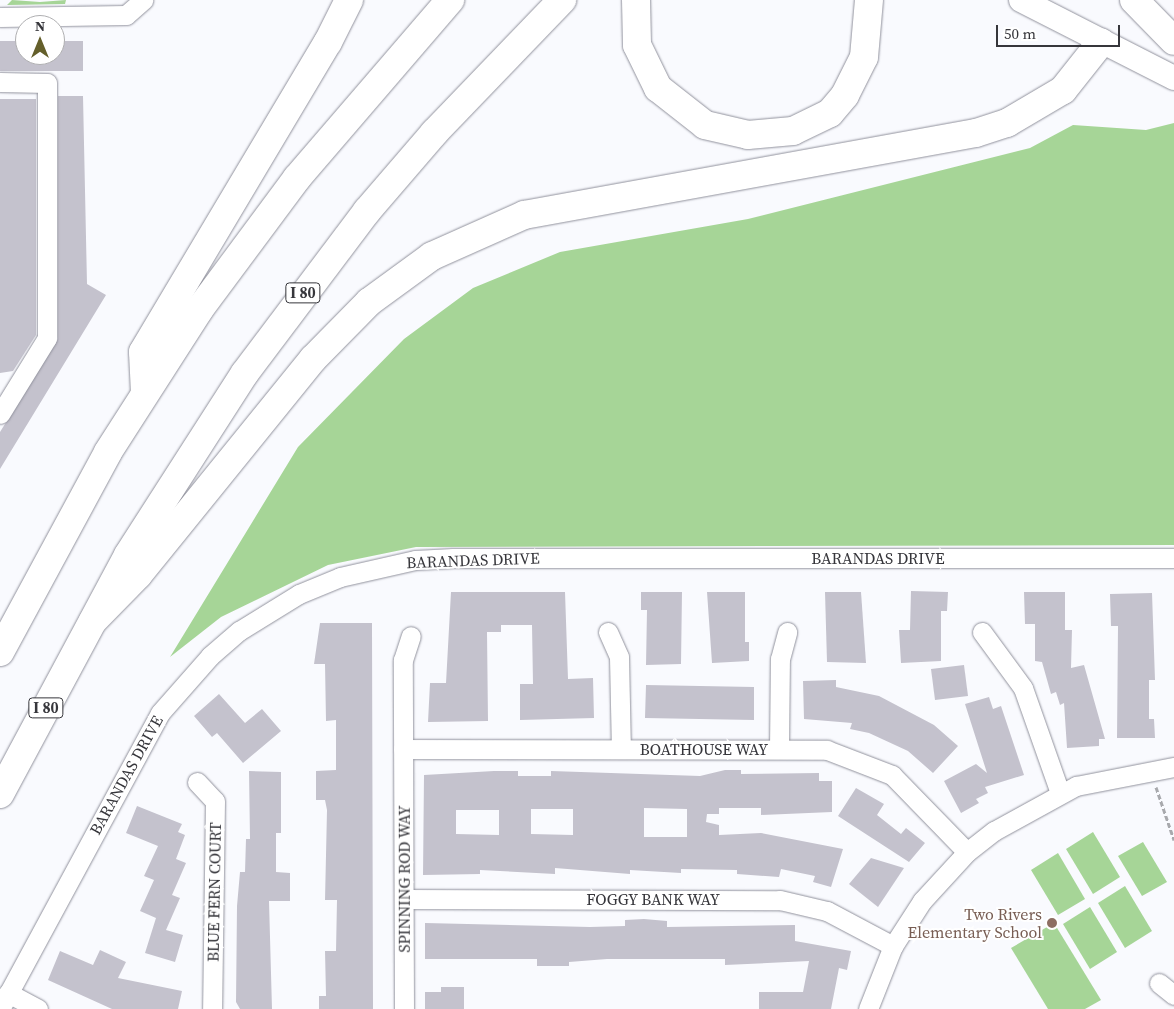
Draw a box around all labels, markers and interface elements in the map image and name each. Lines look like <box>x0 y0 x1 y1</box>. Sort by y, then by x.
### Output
north arrow <box>15 15 65 65</box>
scale bar <box>999 15 1123 47</box>
text: N <box>35 16 45 36</box>
text: 50 m <box>1004 23 1036 44</box>
road number: I 80 <box>284 280 322 306</box>
street label: BARANDAS DRIVE <box>406 548 540 572</box>
street label: BARANDAS DRIVE <box>811 548 945 568</box>
road number: I 80 <box>27 696 65 720</box>
street label: BARANDAS DRIVE <box>85 712 167 838</box>
street label: BOATHOUSE WAY <box>640 739 768 759</box>
street label: SPINNING ROD WAY <box>394 805 414 953</box>
street label: BLUE FERN COURT <box>203 822 225 962</box>
street label: FOGGY BANK WAY <box>586 889 720 909</box>
place label: Two Rivers Elementary School <box>908 904 1042 942</box>
marker: Two Rivers Elementary School <box>1046 917 1058 929</box>

